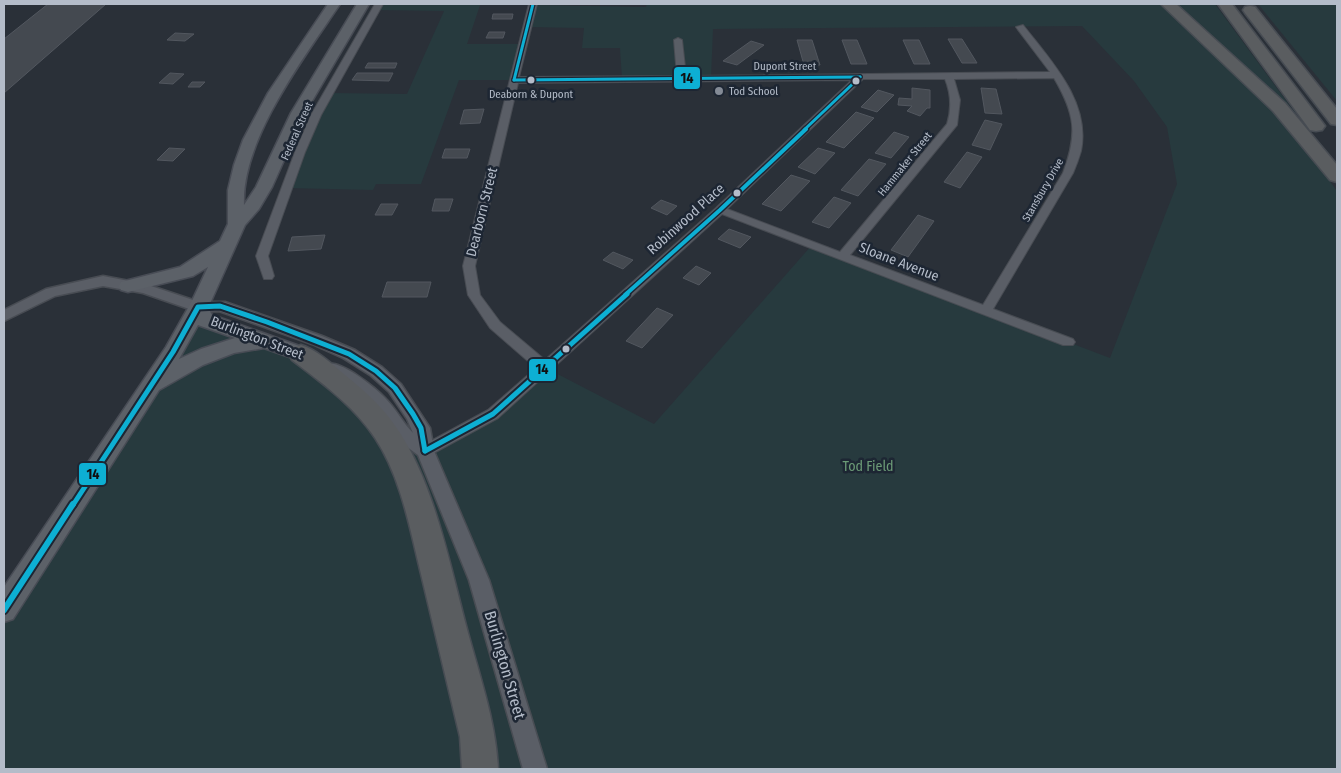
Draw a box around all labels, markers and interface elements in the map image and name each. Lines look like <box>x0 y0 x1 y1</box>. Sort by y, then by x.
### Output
street label: Dupont Street <box>754 60 817 73</box>
line badge: 14 <box>673 66 701 90</box>
text: 14 <box>680 70 694 87</box>
marker: Deaborn & Dupont <box>526 75 536 85</box>
unlabelled marker <box>851 76 861 86</box>
marker: Tod School <box>713 85 725 97</box>
place label: Tod School <box>729 85 778 98</box>
place label: Deaborn & Dupont <box>489 88 573 101</box>
street label: Federal Street <box>278 99 316 162</box>
street label: Hammaker Street <box>875 129 935 199</box>
street label: Stansbury Drive <box>1020 156 1066 224</box>
street label: Dearborn Street <box>463 165 501 258</box>
street label: Robinwood Place <box>644 180 728 258</box>
unlabelled marker <box>732 188 742 198</box>
street label: Sloane Avenue <box>857 239 941 285</box>
street label: Burlington Street <box>208 313 306 364</box>
unlabelled marker <box>561 344 571 354</box>
line badge: 14 <box>528 358 557 382</box>
text: 14 <box>535 361 549 378</box>
park label: Tod Field <box>842 458 894 475</box>
line badge: 14 <box>78 462 107 486</box>
text: 14 <box>86 466 100 483</box>
street label: Burlington Street <box>480 609 530 722</box>

